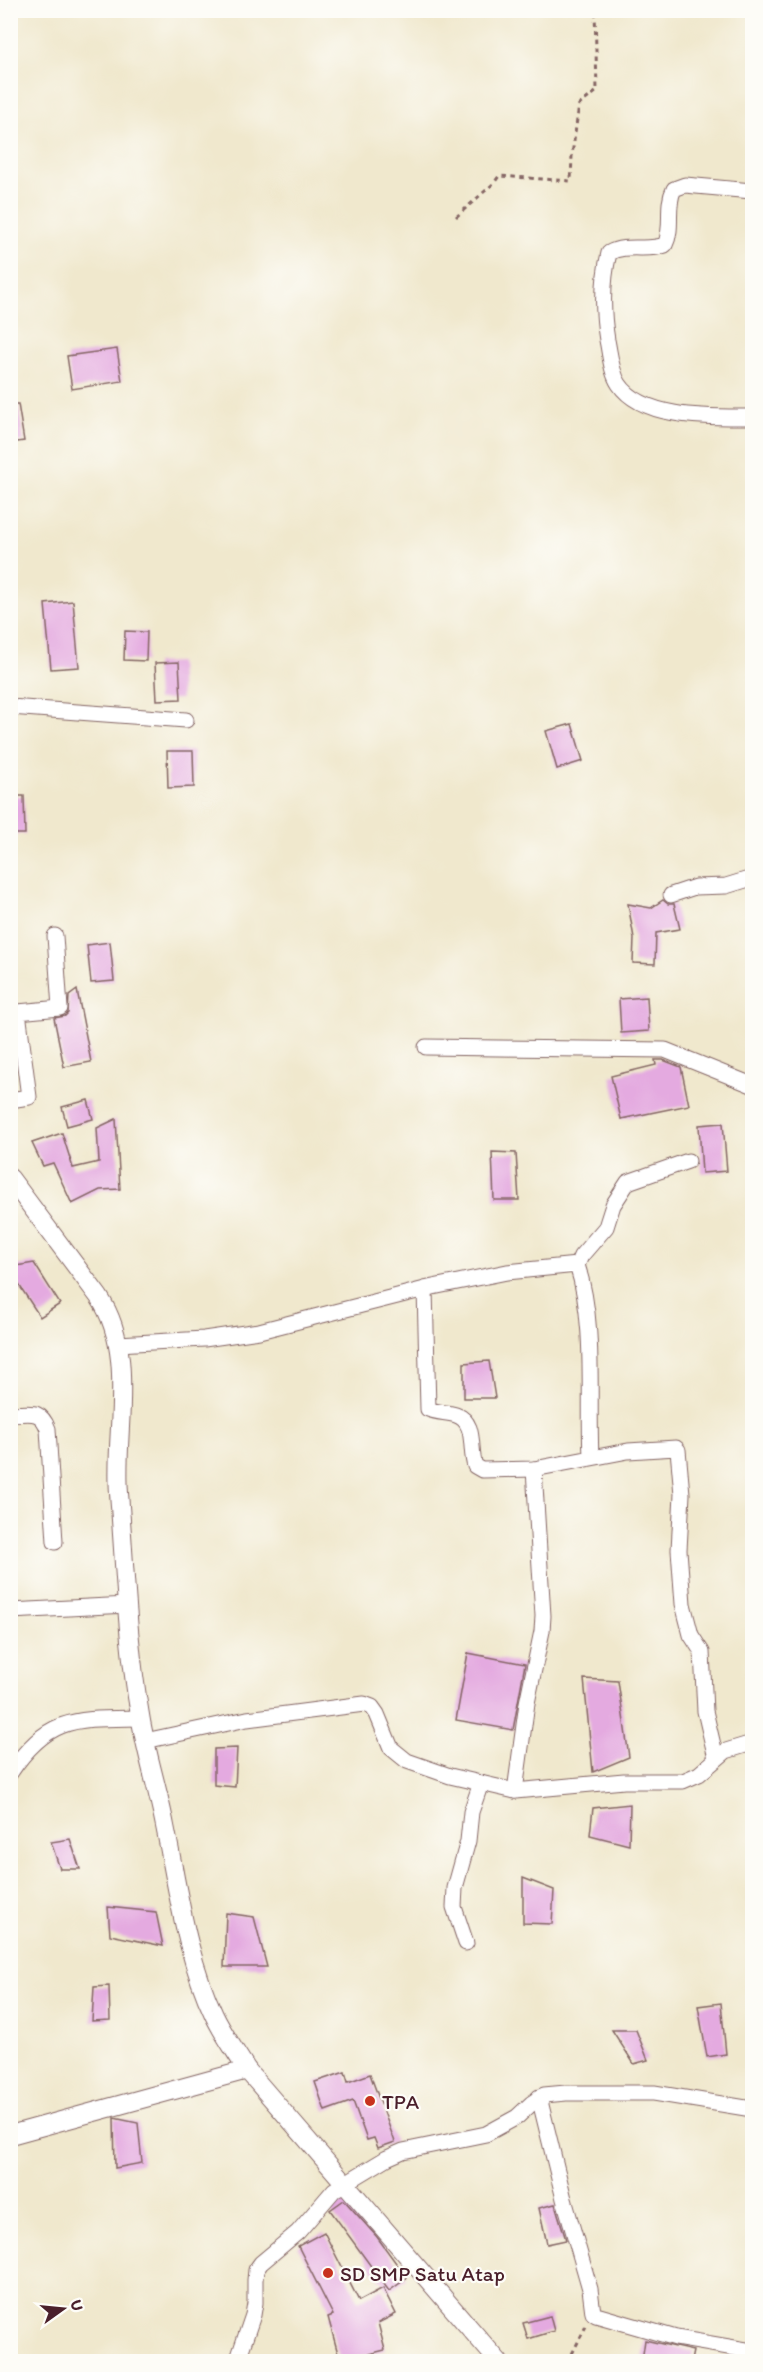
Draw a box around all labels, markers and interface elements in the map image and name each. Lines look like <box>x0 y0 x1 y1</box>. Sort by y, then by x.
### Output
place label: TPA <box>382 2089 420 2114</box>
marker: TPA <box>363 2094 377 2108</box>
place label: SD SMP Satu Atap <box>340 2261 505 2286</box>
marker: SD SMP Satu Atap <box>321 2266 335 2280</box>
north arrow <box>33 2279 93 2339</box>
text: U <box>66 2298 88 2313</box>

